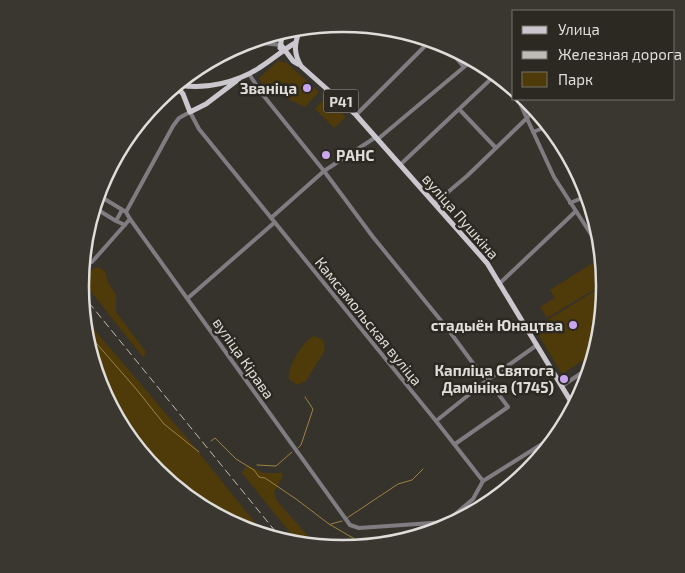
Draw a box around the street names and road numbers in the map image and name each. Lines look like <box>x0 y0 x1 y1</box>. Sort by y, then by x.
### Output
road number: Р41 <box>324 90 358 112</box>
street label: вуліца Пушкіна <box>418 170 503 263</box>
street label: Камсамольская вуліца <box>311 253 426 390</box>
street label: вуліца Кірава <box>209 314 279 403</box>

